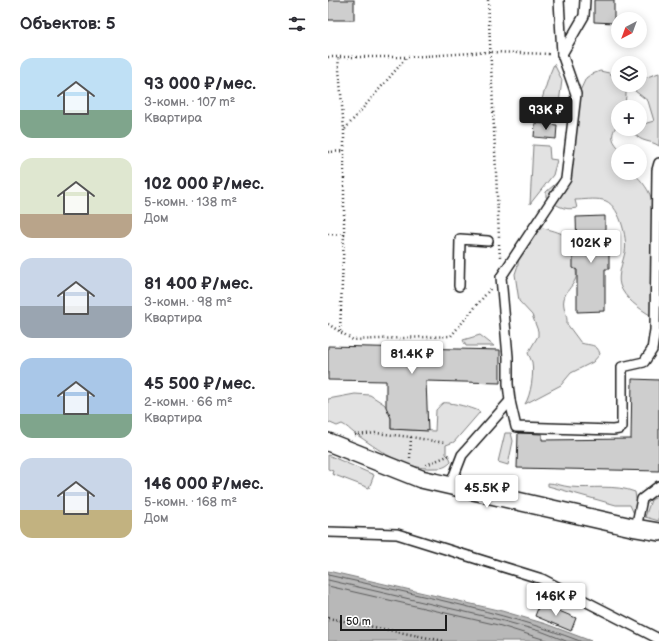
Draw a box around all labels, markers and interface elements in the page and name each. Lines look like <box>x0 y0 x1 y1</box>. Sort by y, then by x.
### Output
north arrow <box>611 12 647 48</box>
map controls <box>611 12 647 180</box>
icon: filters <box>286 13 308 35</box>
text: Объектов: 5 <box>20 14 116 34</box>
button: layers <box>611 56 647 92</box>
icon: home <box>52 74 100 122</box>
text: 93 000 ₽/мес. <box>144 74 256 94</box>
text: 3-комн. · 107 m² <box>144 94 235 110</box>
pin: 93K ₽ <box>518 97 574 131</box>
button: + <box>611 100 647 136</box>
text: 93K ₽ <box>528 102 564 118</box>
text: Квартира <box>144 110 202 126</box>
button: − <box>611 144 647 180</box>
icon: home <box>52 174 100 222</box>
text: 102 000 ₽/мес. <box>144 174 264 194</box>
text: 5-комн. · 138 m² <box>144 194 237 210</box>
text: Дом <box>144 210 169 226</box>
pin: 102K ₽ <box>558 230 624 264</box>
text: 102K ₽ <box>570 235 612 251</box>
icon: home <box>52 274 100 322</box>
text: 81 400 ₽/мес. <box>144 274 253 294</box>
text: 3-комн. · 98 m² <box>144 294 232 310</box>
text: Квартира <box>144 310 202 326</box>
pin: 81.4K ₽ <box>375 341 449 375</box>
text: 81.4K ₽ <box>390 346 434 362</box>
icon: home <box>52 374 100 422</box>
text: 45 500 ₽/мес. <box>144 374 255 394</box>
text: 2-комн. · 66 m² <box>144 394 233 410</box>
text: Квартира <box>144 410 202 426</box>
icon: home <box>52 474 100 522</box>
text: 146 000 ₽/мес. <box>144 474 264 494</box>
pin: 45.5K ₽ <box>450 475 524 509</box>
text: 45.5K ₽ <box>464 480 510 496</box>
text: 5-комн. · 168 m² <box>144 494 237 510</box>
text: Дом <box>144 510 169 526</box>
pin: 146K ₽ <box>523 583 589 617</box>
text: 146K ₽ <box>536 588 576 604</box>
scale bar <box>340 613 447 632</box>
text: 50 m <box>346 615 371 628</box>

